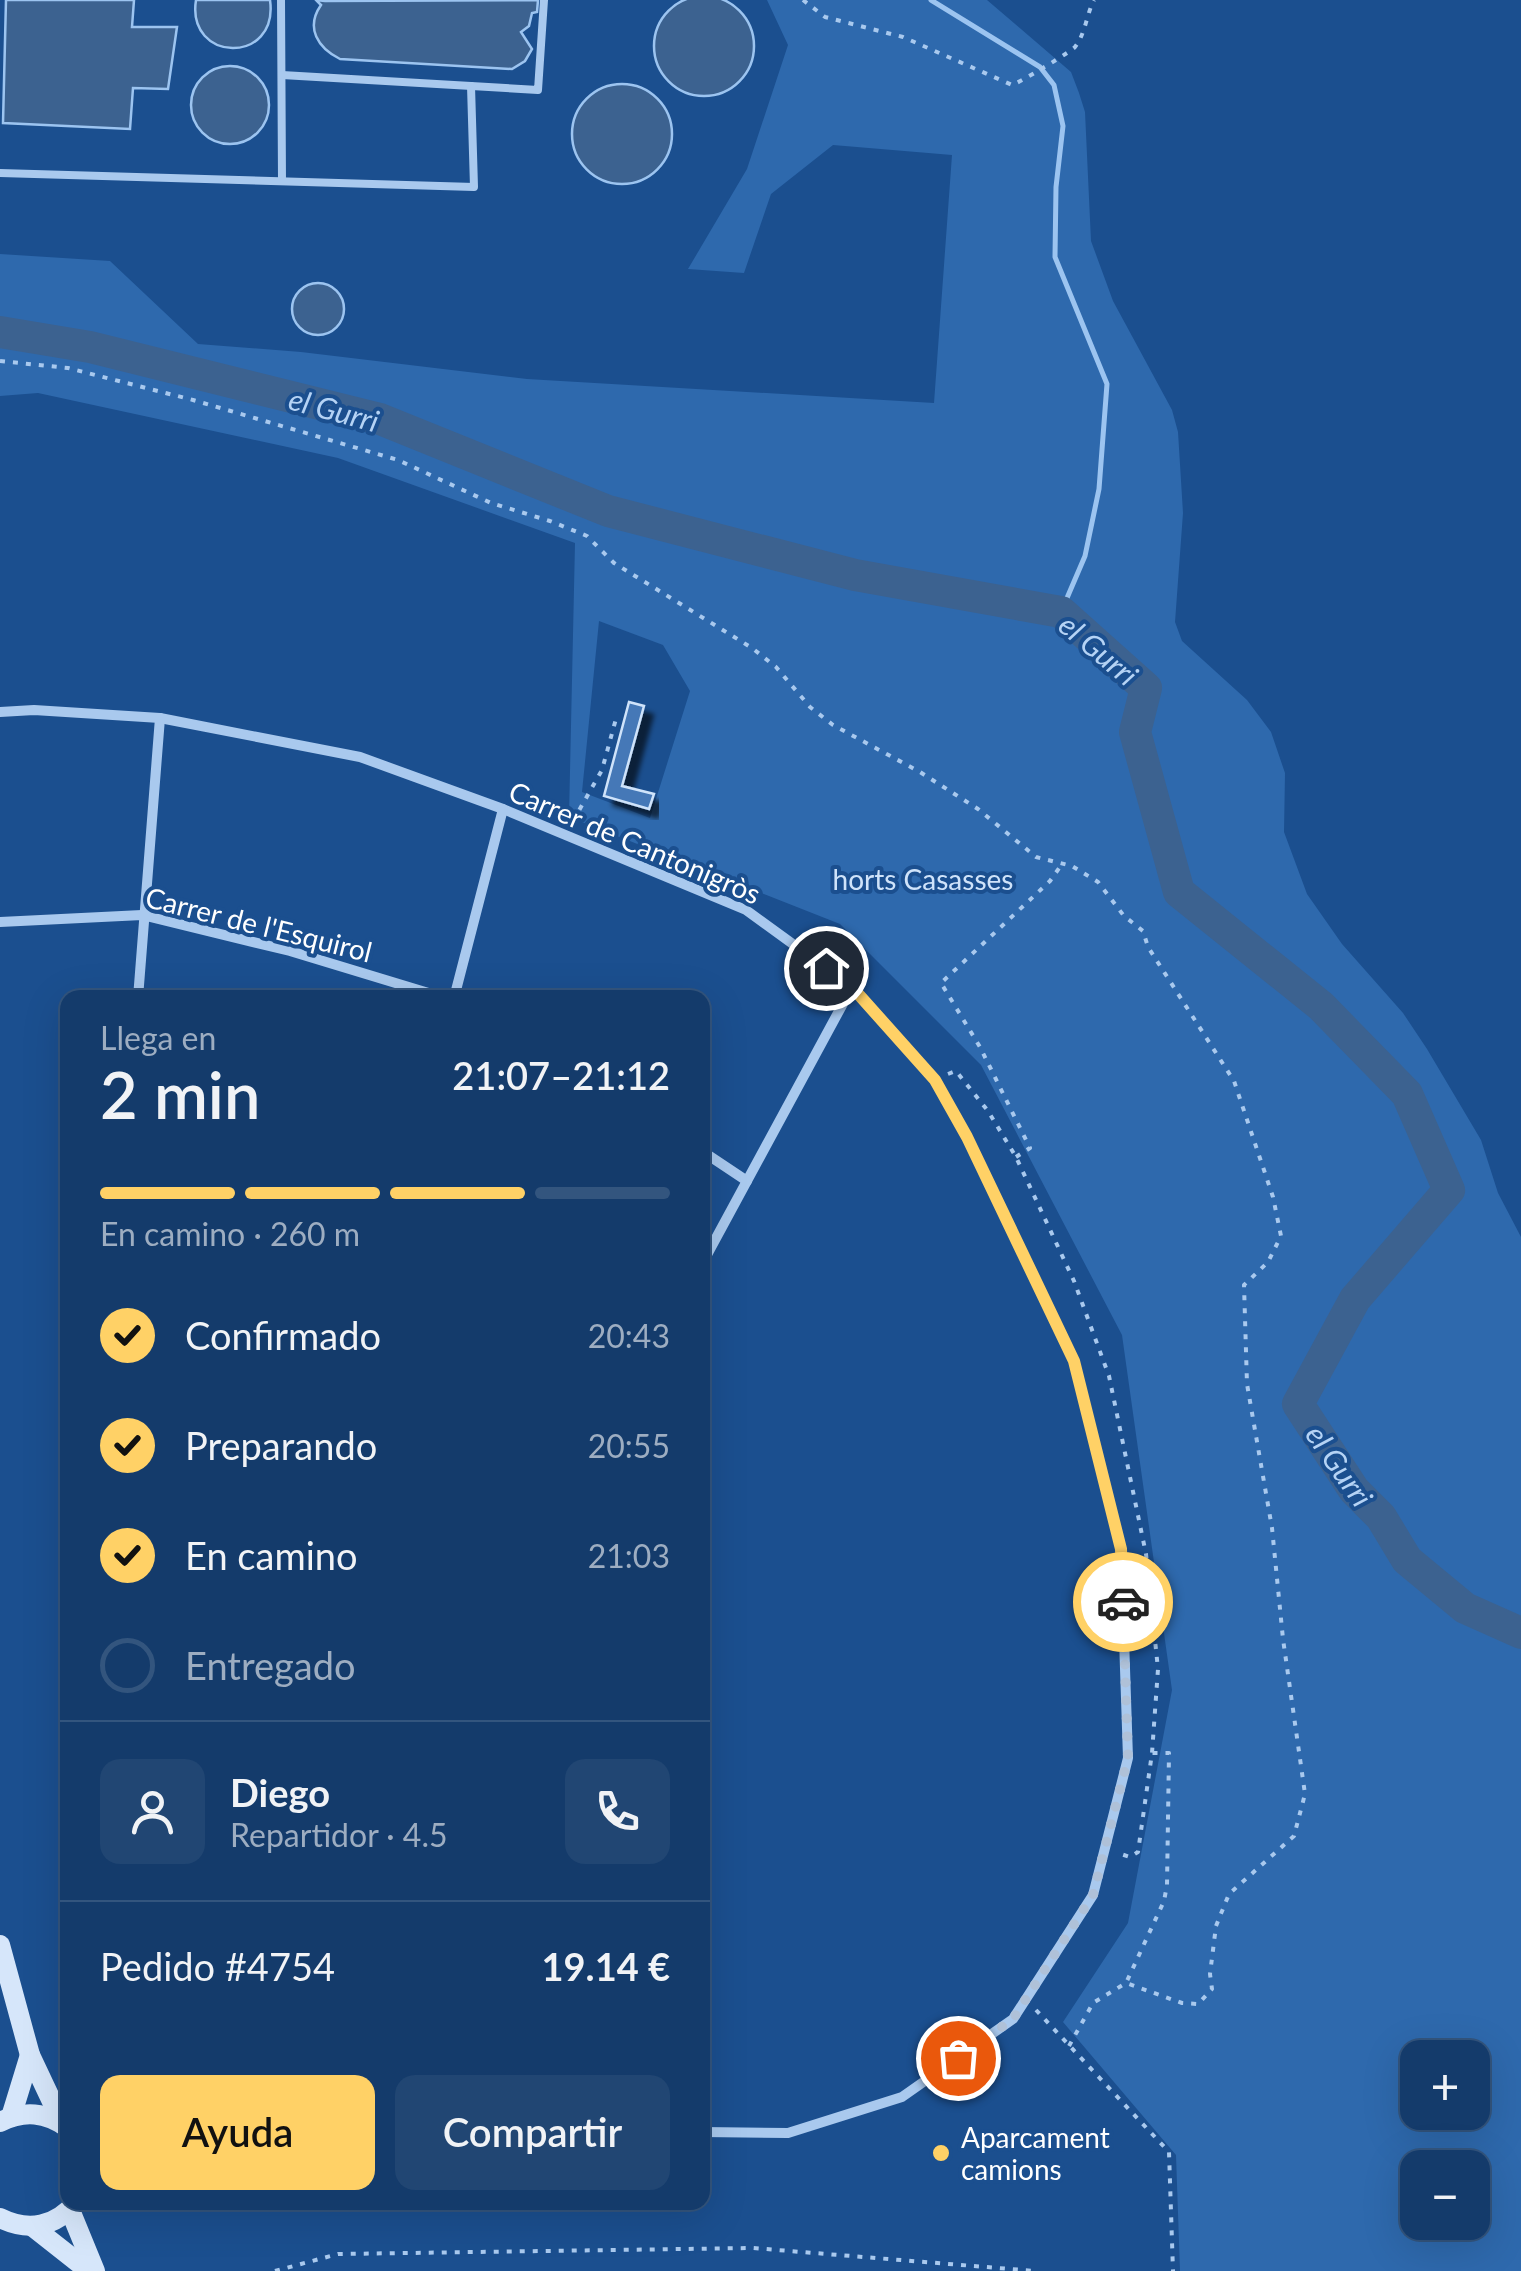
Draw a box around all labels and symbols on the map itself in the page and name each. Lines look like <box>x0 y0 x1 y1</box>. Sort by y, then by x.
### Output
water label: el Gurri <box>285 380 383 438</box>
water label: el Gurri <box>1052 606 1146 692</box>
street label: Carrer de Cantonigròs <box>504 774 766 910</box>
park label: horts Casasses <box>833 862 1013 896</box>
street label: Carrer de l'Esquirol <box>142 879 376 969</box>
pin <box>784 926 869 1011</box>
water label: el Gurri <box>1299 1417 1381 1513</box>
courier <box>1073 1552 1173 1652</box>
pin <box>916 2016 1001 2101</box>
place label: Aparcament camions <box>961 2120 1110 2186</box>
marker: Aparcament camions <box>930 2142 952 2164</box>

